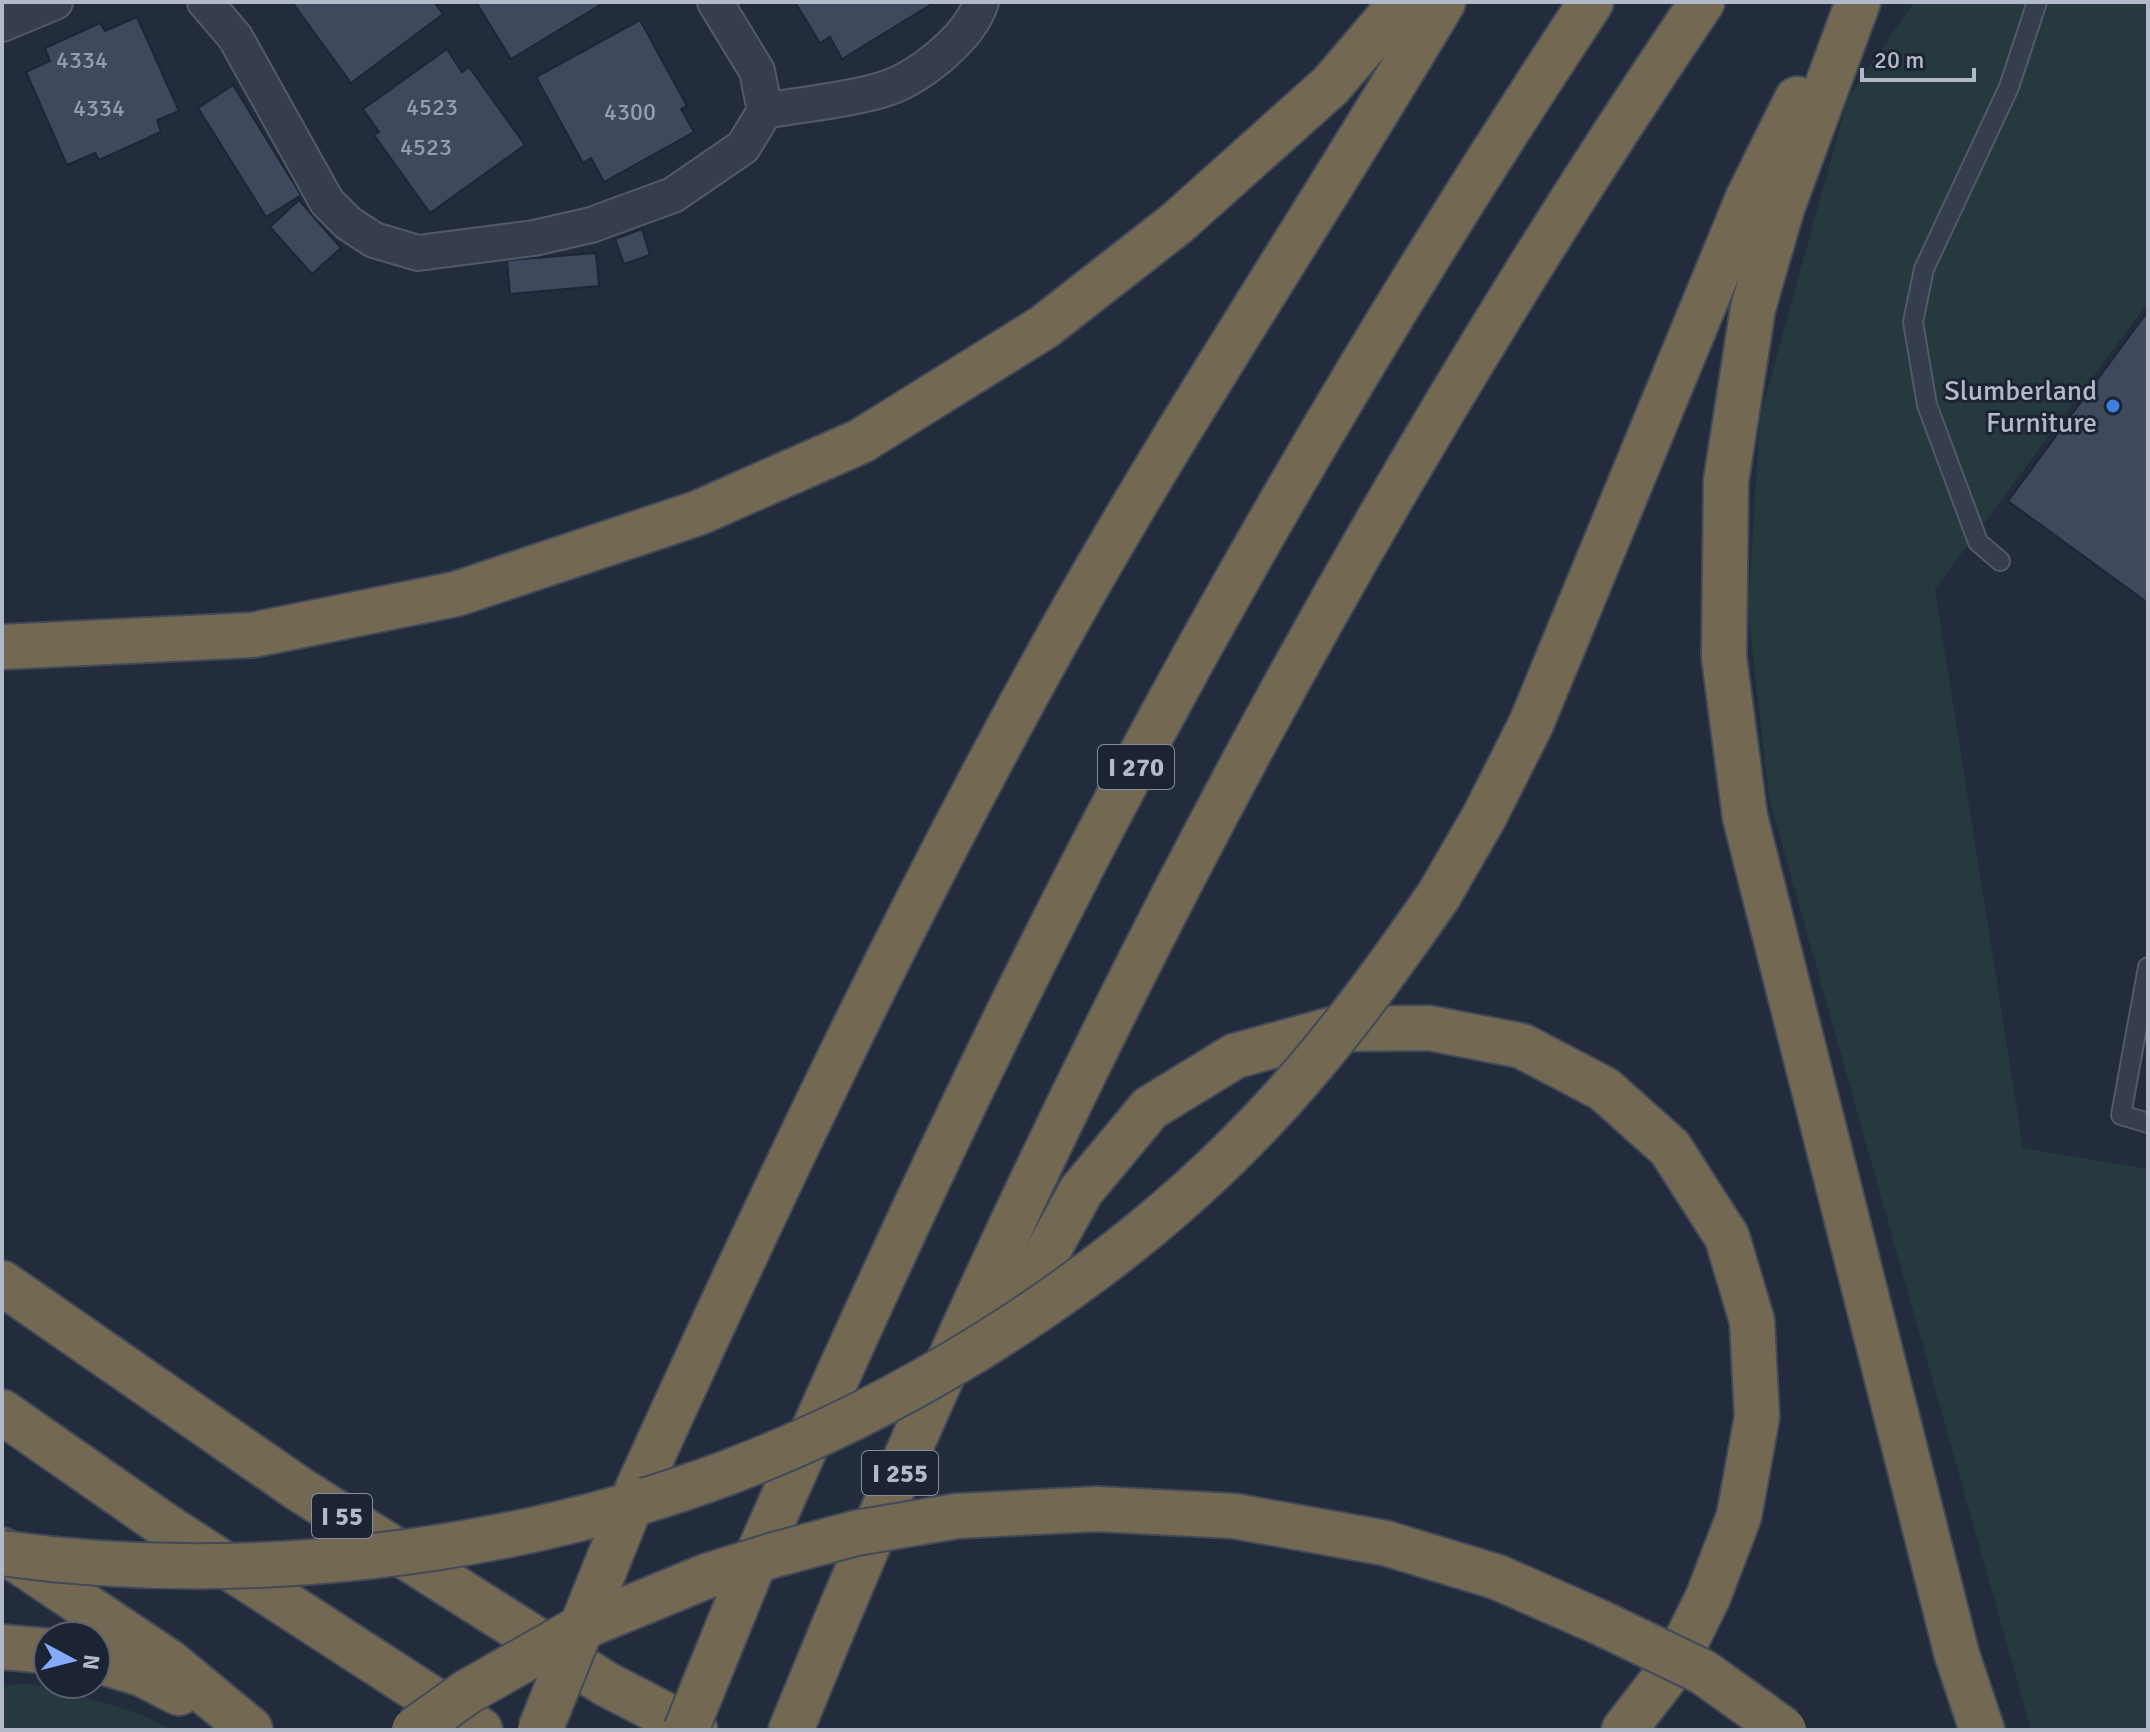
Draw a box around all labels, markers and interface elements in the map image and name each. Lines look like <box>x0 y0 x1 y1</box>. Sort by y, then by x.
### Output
scale bar <box>1862 32 1974 82</box>
house number: 4334 <box>56 45 108 75</box>
text: 20 m <box>1874 45 1924 75</box>
house number: 4523 <box>406 92 458 122</box>
house number: 4334 <box>73 93 125 123</box>
house number: 4300 <box>604 97 656 127</box>
house number: 4523 <box>400 132 452 162</box>
place label: Slumberland Furniture <box>1944 374 2097 440</box>
marker: Slumberland Furniture <box>2104 397 2122 415</box>
road number: I 270 <box>1098 745 1174 789</box>
road number: I 255 <box>862 1451 938 1495</box>
road number: I 55 <box>312 1494 372 1538</box>
north arrow <box>32 1620 112 1700</box>
text: N <box>77 1653 106 1672</box>

